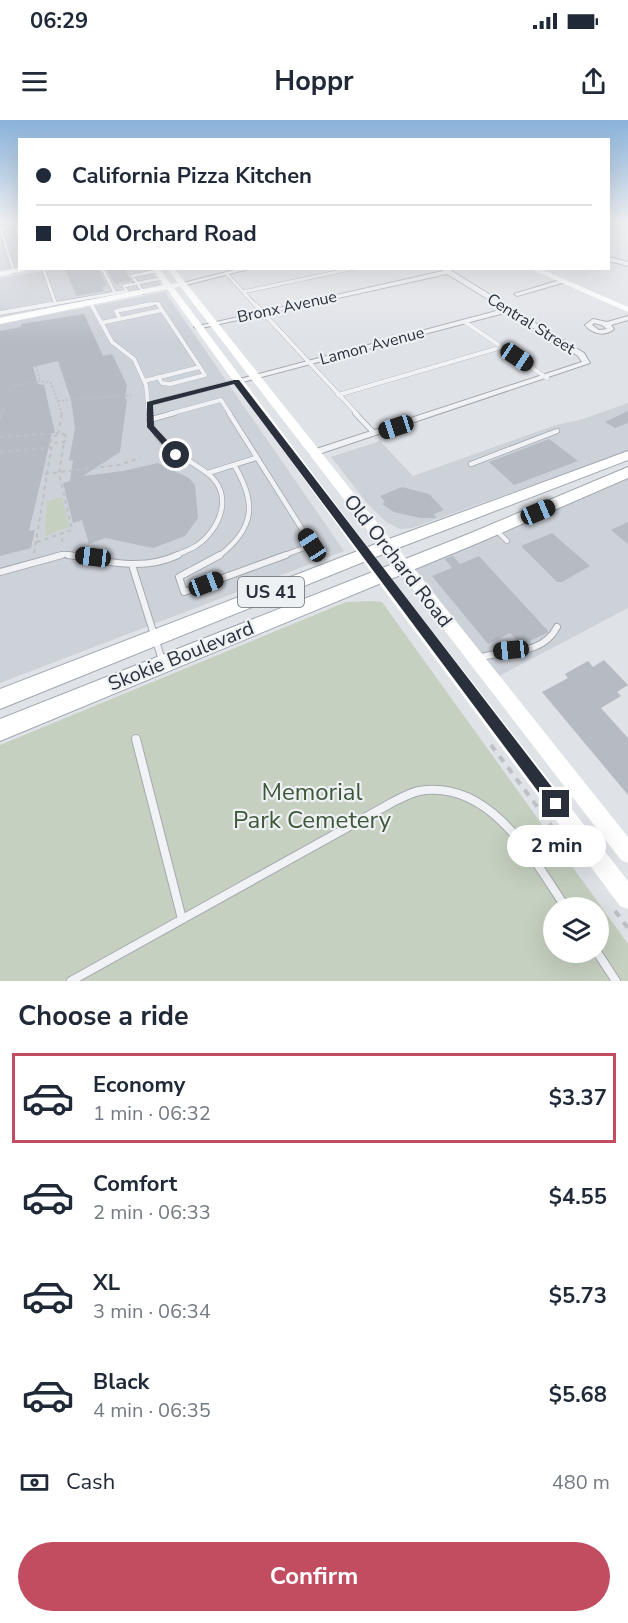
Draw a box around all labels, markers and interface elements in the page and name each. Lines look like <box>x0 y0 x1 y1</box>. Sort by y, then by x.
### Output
text: 06:29 <box>30 6 88 36</box>
text: Hoppr <box>274 63 354 100</box>
icon: menu <box>18 65 51 98</box>
icon: share <box>577 65 610 98</box>
text: California Pizza Kitchen <box>72 161 312 191</box>
text: Old Orchard Road <box>72 219 257 249</box>
street label: Bronx Avenue <box>235 286 339 328</box>
street label: Central Street <box>483 288 580 360</box>
street label: Lamon Avenue <box>317 321 427 371</box>
car <box>497 339 537 375</box>
car <box>376 413 416 441</box>
route start <box>162 441 189 468</box>
street label: Old Orchard Road <box>338 489 458 633</box>
car <box>518 497 558 527</box>
car <box>295 525 329 565</box>
car <box>74 546 112 568</box>
car <box>186 569 226 599</box>
road number: US 41 <box>238 577 304 607</box>
street label: Skokie Boulevard <box>104 614 258 698</box>
car <box>492 639 530 661</box>
park label: Memorial Park Cemetery <box>233 776 392 836</box>
route end <box>542 790 569 817</box>
callout: 2 min <box>506 825 606 867</box>
text: 2 min <box>531 832 582 859</box>
map controls <box>543 897 609 963</box>
button: layers <box>543 897 609 963</box>
text: Choose a ride <box>18 998 189 1035</box>
text: Economy <box>93 1070 185 1100</box>
icon: car <box>21 1071 75 1125</box>
text: $3.37 <box>549 1083 607 1113</box>
text: 1 min · 06:32 <box>93 1100 211 1127</box>
text: Comfort <box>93 1169 177 1199</box>
icon: car <box>21 1170 75 1224</box>
text: $4.55 <box>549 1182 607 1212</box>
text: 2 min · 06:33 <box>93 1199 211 1226</box>
text: XL <box>93 1268 120 1298</box>
icon: car <box>21 1269 75 1323</box>
text: $5.73 <box>549 1281 607 1311</box>
text: 3 min · 06:34 <box>93 1298 211 1325</box>
text: Black <box>93 1367 149 1397</box>
icon: car <box>21 1368 75 1422</box>
text: $5.68 <box>549 1380 607 1410</box>
text: 4 min · 06:35 <box>93 1397 211 1424</box>
icon: cash <box>18 1466 51 1499</box>
text: Cash <box>66 1467 115 1497</box>
text: 480 m <box>552 1469 610 1496</box>
button: Confirm <box>18 1542 610 1611</box>

